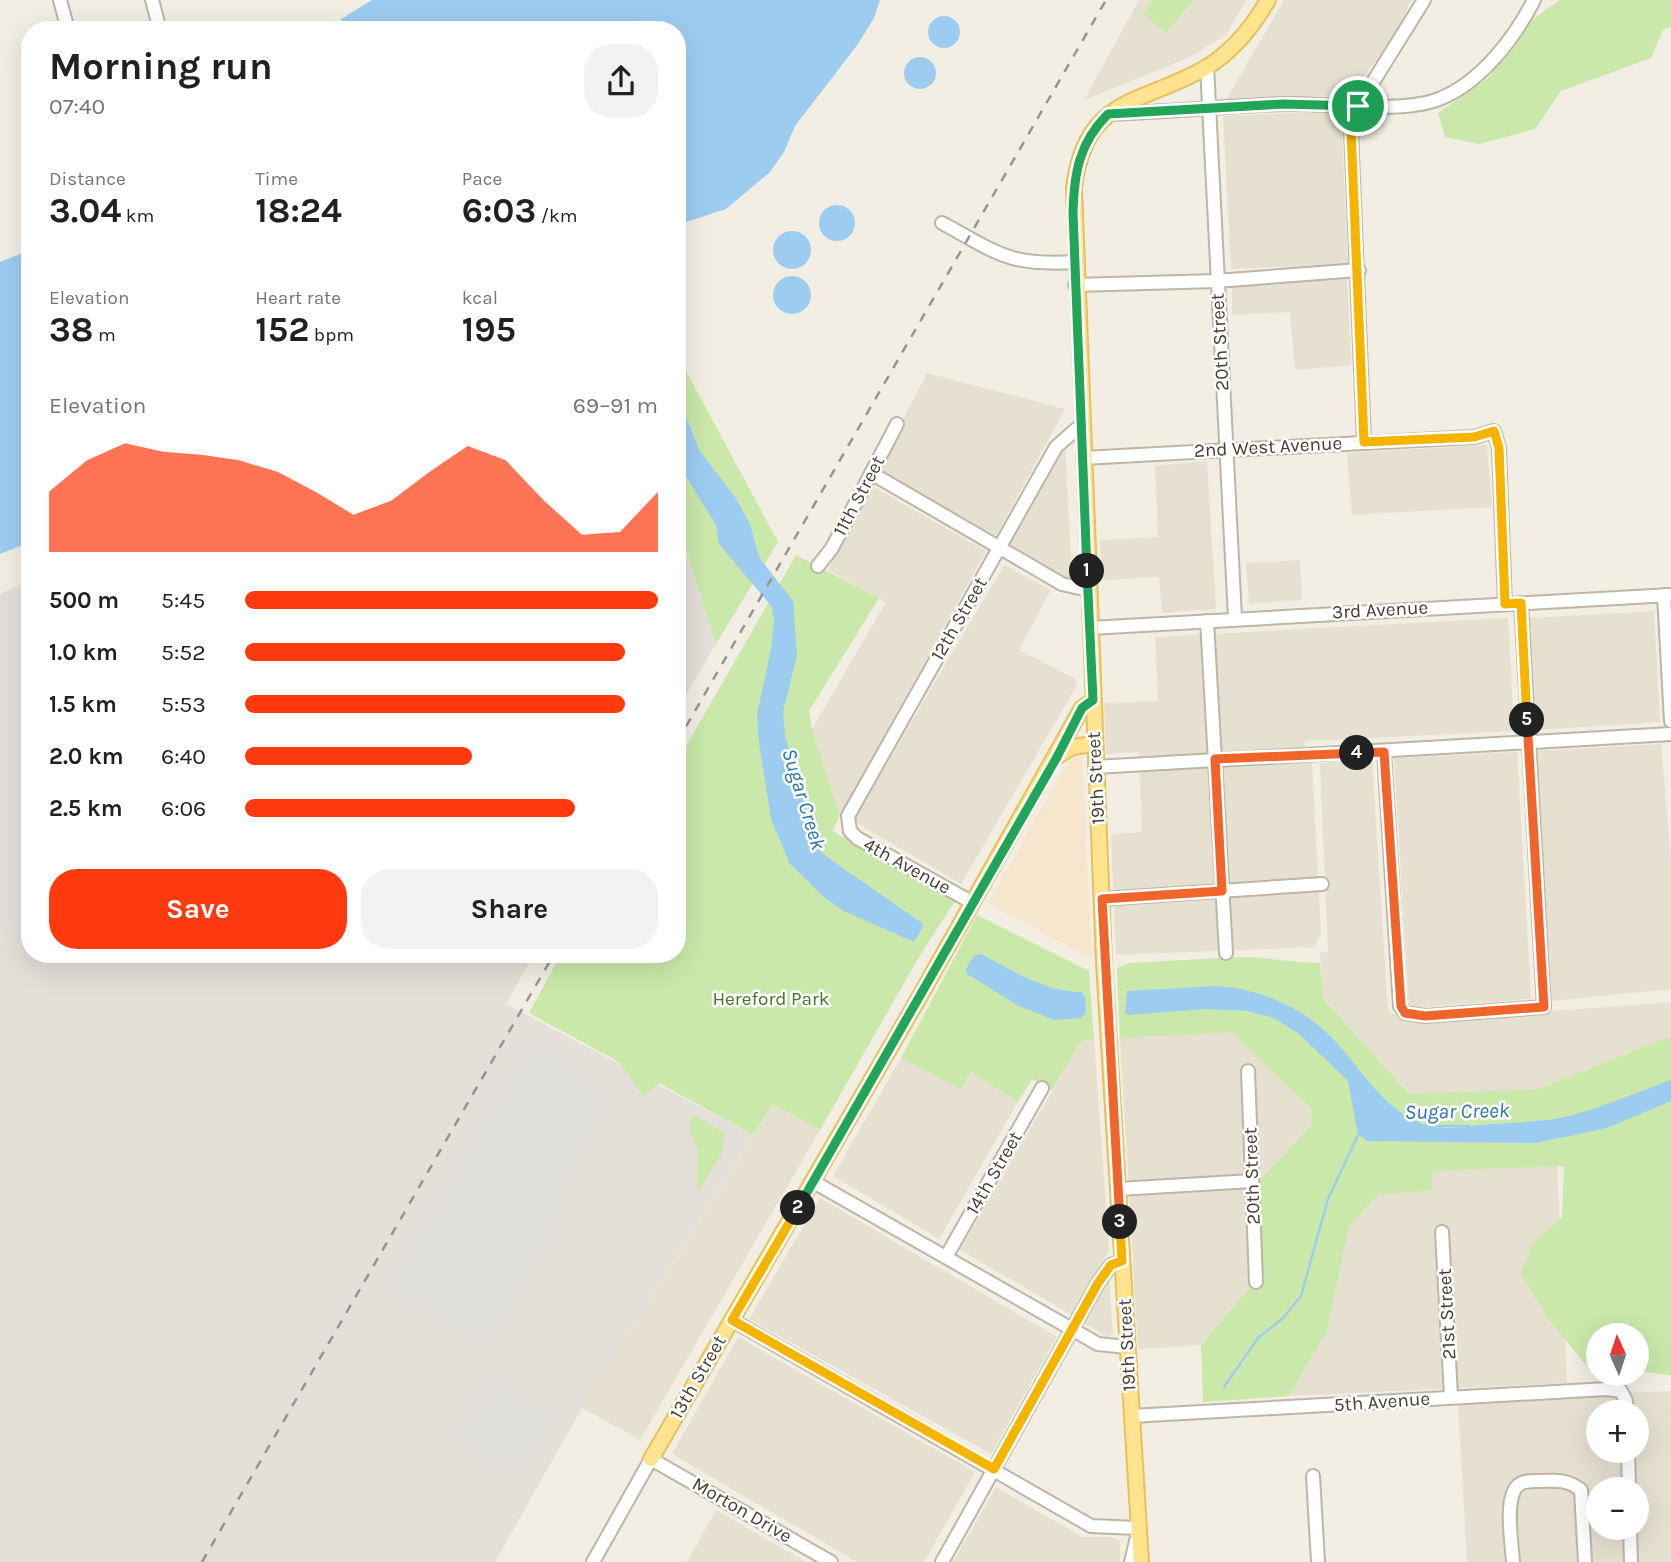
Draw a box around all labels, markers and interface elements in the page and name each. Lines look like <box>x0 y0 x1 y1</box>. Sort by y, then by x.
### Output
text: Morning run <box>49 44 273 89</box>
button: share <box>584 44 658 118</box>
pin <box>1328 76 1388 136</box>
icon: arrive <box>1339 87 1377 125</box>
text: 07:40 <box>49 93 105 120</box>
text: Distance <box>49 168 126 190</box>
text: Time <box>255 168 298 190</box>
text: Pace <box>462 168 502 190</box>
text: 3.04 <box>49 190 121 231</box>
text: 18:24 <box>255 190 342 231</box>
text: 6:03 <box>462 190 536 231</box>
text: km <box>121 205 154 227</box>
text: /km <box>536 205 577 227</box>
text: Elevation <box>49 287 129 309</box>
text: Heart rate <box>255 287 341 309</box>
text: kcal <box>462 287 498 309</box>
street label: 20th Street <box>1206 293 1234 391</box>
text: 38 <box>49 309 93 350</box>
text: 152 <box>255 309 309 350</box>
text: 195 <box>462 309 516 350</box>
text: m <box>93 324 116 346</box>
text: bpm <box>309 324 354 346</box>
text: Elevation <box>49 392 146 419</box>
text: 69–91 m <box>573 392 658 419</box>
street label: 2nd West Avenue <box>1193 432 1343 462</box>
street label: 11th Street <box>829 452 889 540</box>
pin: 1 <box>1070 554 1104 588</box>
text: 1 <box>1083 559 1090 581</box>
street label: 12th Street <box>926 573 992 665</box>
text: 500 m <box>49 587 119 614</box>
text: 5:45 <box>161 587 205 614</box>
street label: 3rd Avenue <box>1331 596 1429 624</box>
text: 1.0 km <box>49 639 118 666</box>
text: 5:52 <box>161 639 206 666</box>
text: 1.5 km <box>49 691 117 718</box>
text: 5:53 <box>161 691 206 718</box>
pin: 5 <box>1510 702 1544 738</box>
text: 5 <box>1521 708 1532 730</box>
street label: 19th Street <box>1083 731 1109 825</box>
pin: 4 <box>1340 736 1374 770</box>
text: 4 <box>1351 741 1362 763</box>
text: 2.0 km <box>49 743 124 770</box>
text: 6:40 <box>161 743 206 770</box>
water label: Sugar Creek <box>777 745 831 853</box>
text: 2.5 km <box>49 795 123 822</box>
text: 6:06 <box>161 795 206 822</box>
street label: 4th Avenue <box>860 833 954 899</box>
button: Save <box>49 869 347 949</box>
button: Share <box>361 869 658 949</box>
park label: Hereford Park <box>712 988 830 1010</box>
water label: Sugar Creek <box>1404 1098 1510 1124</box>
street label: 20th Street <box>1239 1127 1265 1225</box>
street label: 14th Street <box>961 1128 1027 1218</box>
pin: 2 <box>780 1190 816 1226</box>
text: 2 <box>792 1196 803 1218</box>
pin: 3 <box>1102 1204 1138 1240</box>
text: 3 <box>1114 1210 1125 1232</box>
street label: 21st Street <box>1434 1268 1460 1360</box>
street label: 19th Street <box>1114 1298 1140 1392</box>
north arrow <box>1586 1323 1648 1386</box>
map controls <box>1586 1323 1649 1540</box>
street label: 13th Street <box>665 1331 731 1423</box>
street label: 5th Avenue <box>1333 1388 1431 1416</box>
button: + <box>1586 1400 1649 1463</box>
street label: Morton Drive <box>688 1473 796 1547</box>
button: − <box>1586 1477 1649 1540</box>

